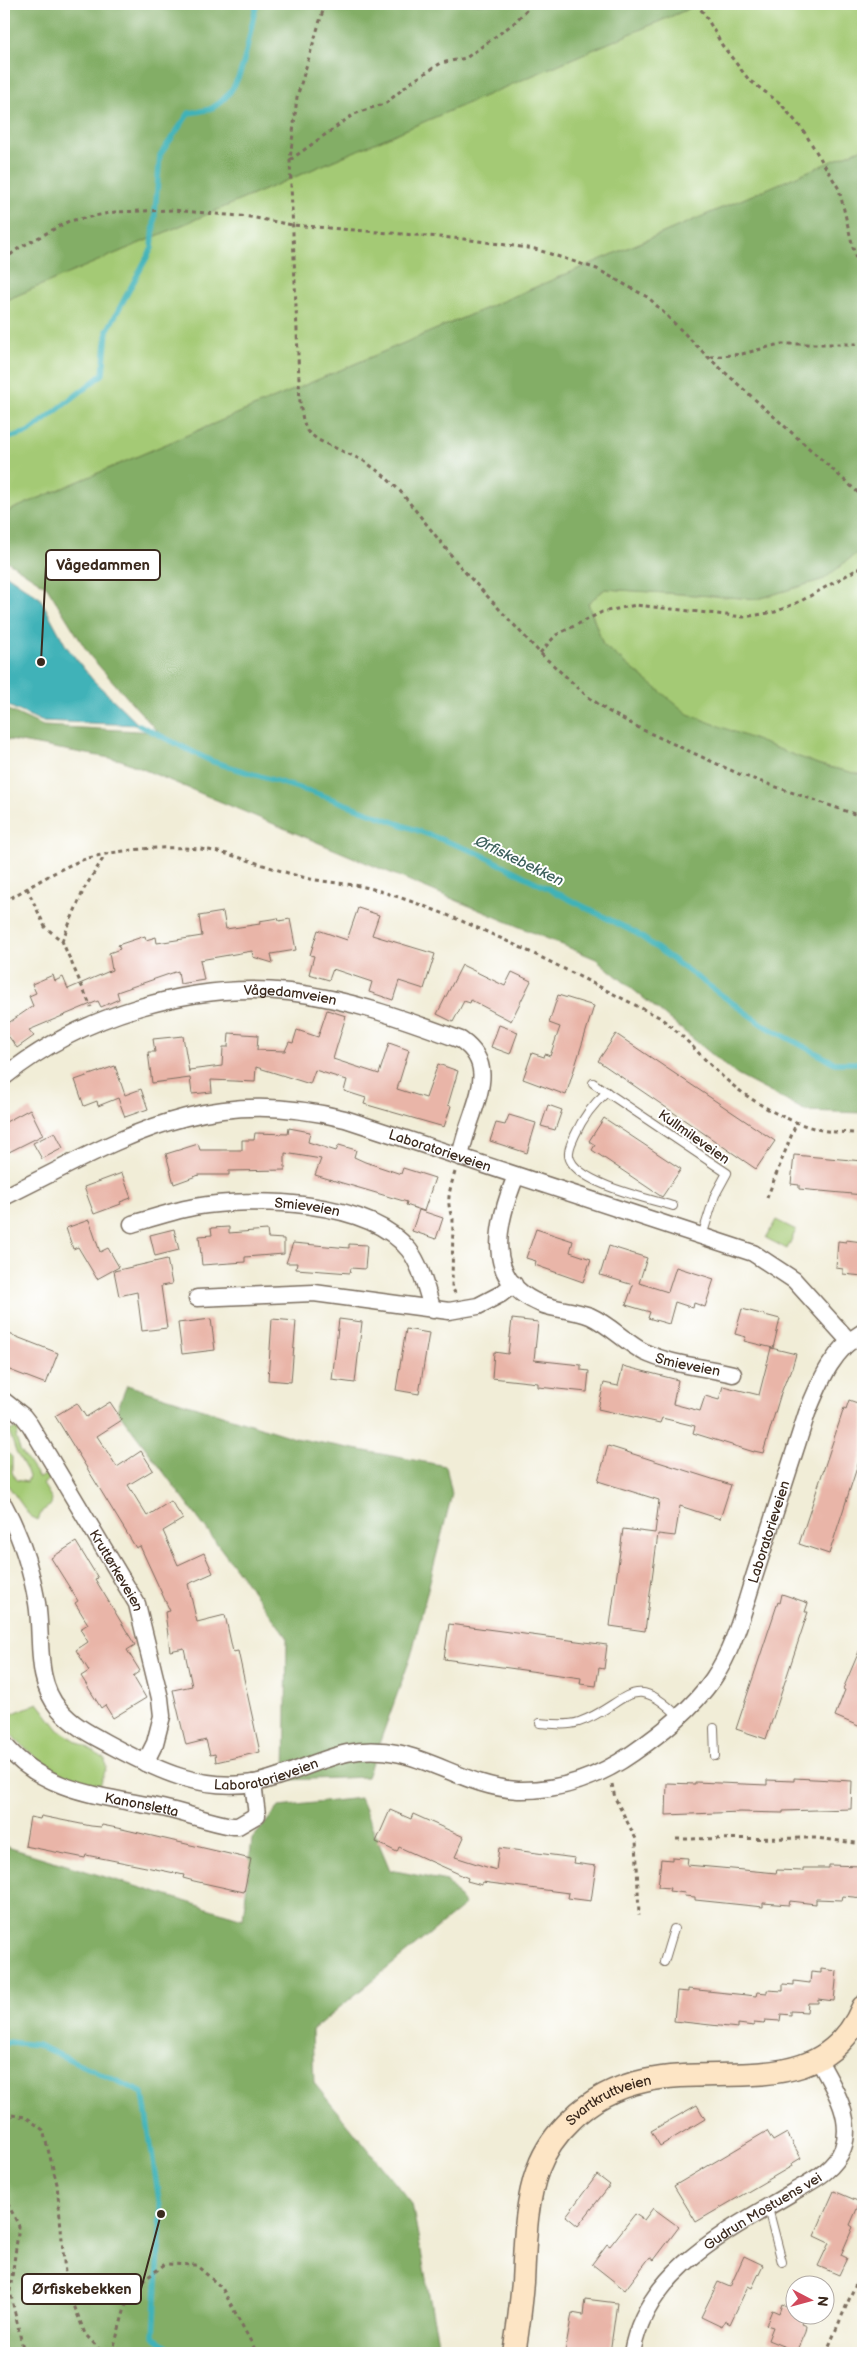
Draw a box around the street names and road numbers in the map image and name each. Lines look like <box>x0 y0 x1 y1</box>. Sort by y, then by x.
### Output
street label: Vågedamveien <box>243 981 339 1009</box>
street label: Kullmileveien <box>655 1106 733 1168</box>
street label: Laboratorieveien <box>387 1125 494 1175</box>
street label: Smieveien <box>274 1194 342 1220</box>
street label: Smieveien <box>653 1349 722 1380</box>
street label: Laboratorieveien <box>744 1478 793 1585</box>
street label: Kruttørkeveien <box>86 1526 147 1613</box>
street label: Laboratorieveien <box>213 1754 320 1793</box>
street label: Kanonsletta <box>103 1789 181 1820</box>
street label: Svartkruttveien <box>562 2071 653 2129</box>
street label: Gudrun Mostuens vei <box>700 2169 825 2254</box>

